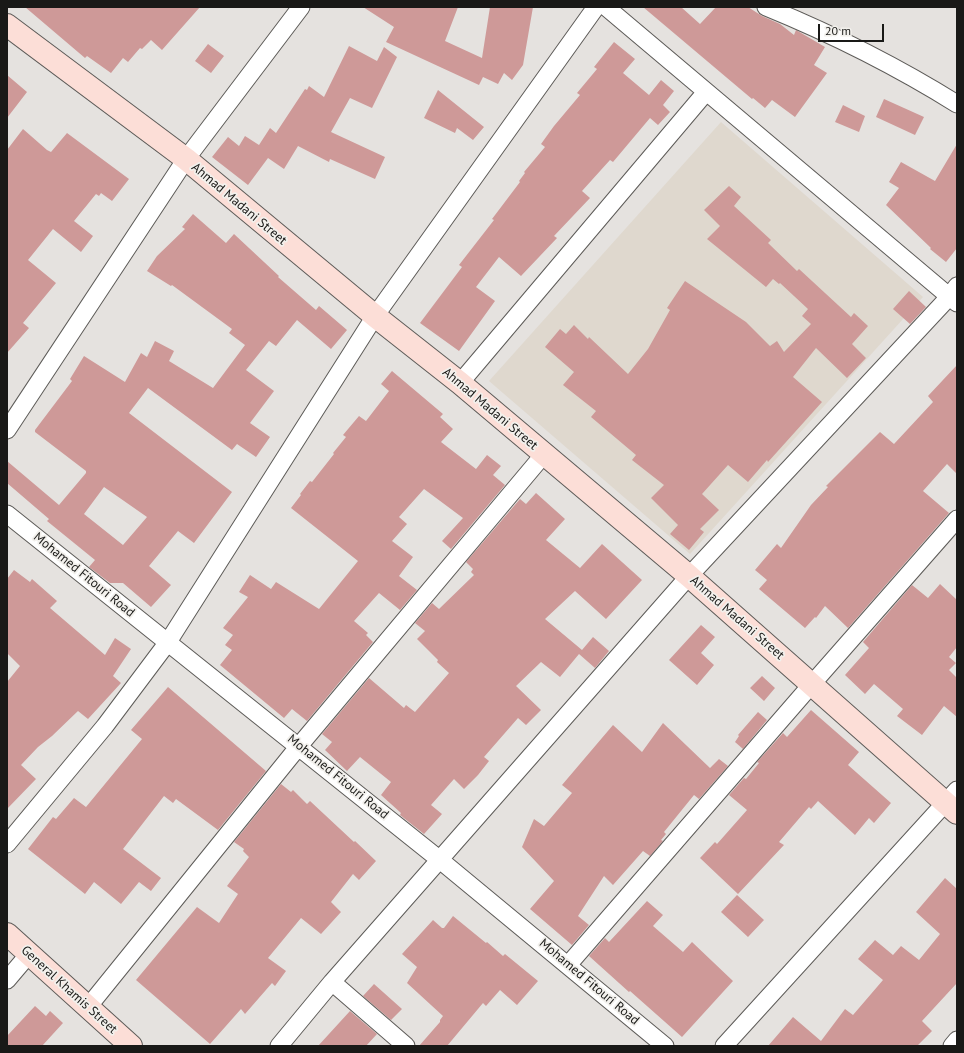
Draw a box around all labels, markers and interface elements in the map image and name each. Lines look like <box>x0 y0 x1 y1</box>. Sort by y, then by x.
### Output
scale bar <box>820 16 886 42</box>
text: 20 m <box>825 23 851 38</box>
street label: Ahmad Madani Street <box>188 160 290 248</box>
street label: Ahmad Madani Street <box>439 365 541 453</box>
street label: Mohamed Fitouri Road <box>30 529 138 621</box>
street label: Ahmad Madani Street <box>687 573 787 663</box>
street label: Mohamed Fitouri Road <box>284 731 392 823</box>
street label: Mohamed Fitouri Road <box>536 936 642 1028</box>
street label: General Khamis Street <box>18 943 120 1037</box>

